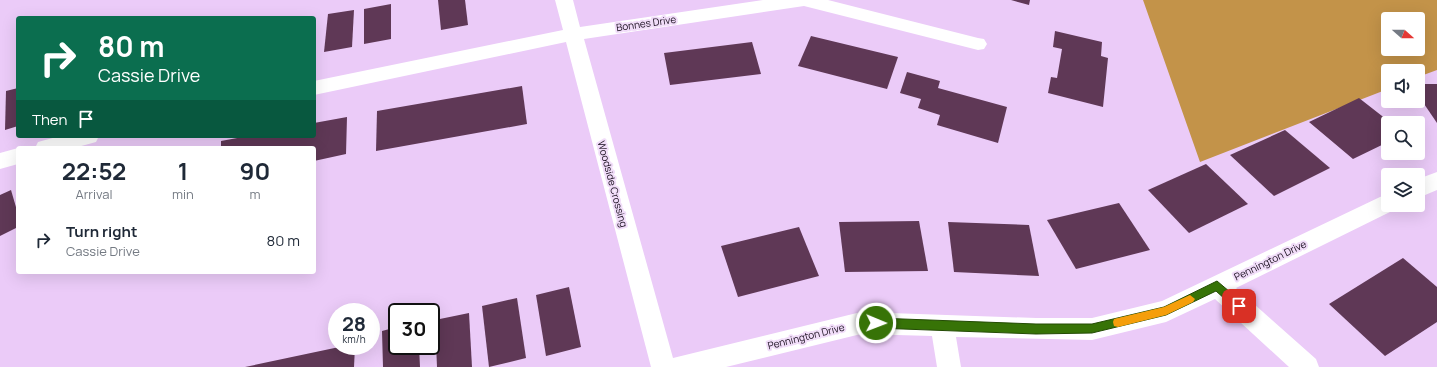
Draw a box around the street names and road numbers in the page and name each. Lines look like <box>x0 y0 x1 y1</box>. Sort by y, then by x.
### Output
street label: Bonnes Drive <box>615 12 677 34</box>
street label: Woodside Crossing <box>595 139 631 229</box>
street label: Pennington Drive <box>1232 236 1309 284</box>
street label: Pennington Drive <box>766 320 846 352</box>

